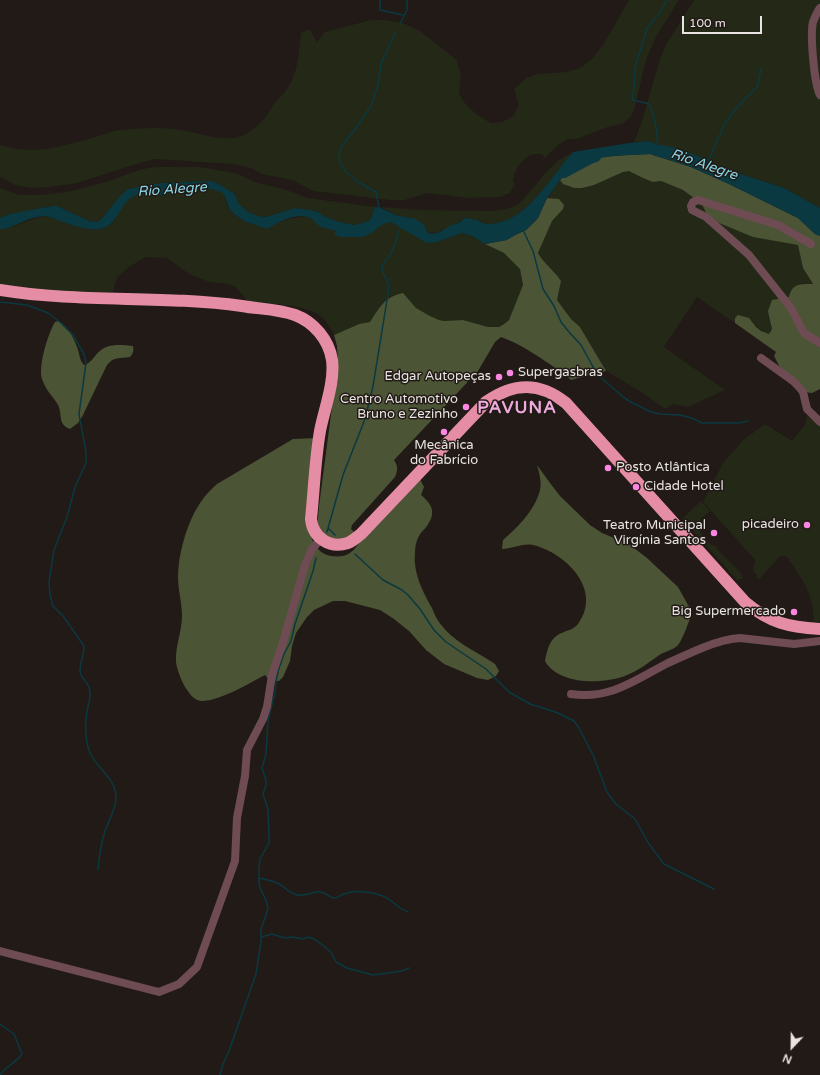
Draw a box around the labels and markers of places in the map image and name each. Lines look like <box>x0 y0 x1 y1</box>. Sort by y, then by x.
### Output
place label: Supergasbras <box>518 365 603 381</box>
marker: Supergasbras <box>505 368 515 378</box>
place label: Edgar Autopeças <box>385 369 491 385</box>
marker: Edgar Autopeças <box>494 372 504 382</box>
place label: Centro Automotivo Bruno e Zezinho <box>340 392 458 423</box>
marker: Centro Automotivo Bruno e Zezinho <box>461 402 471 412</box>
marker: Mecânica do Fabrício <box>439 427 449 437</box>
place label: Mecânica do Fabrício <box>410 438 478 469</box>
place label: Posto Atlântica <box>616 460 710 476</box>
marker: Posto Atlântica <box>603 463 613 473</box>
place label: Cidade Hotel <box>644 479 724 495</box>
marker: Cidade Hotel <box>631 482 641 492</box>
place label: picadeiro <box>742 517 799 533</box>
place label: Teatro Municipal Virgínia Santos <box>603 518 706 549</box>
marker: picadeiro <box>802 520 812 530</box>
marker: Teatro Municipal Virgínia Santos <box>709 528 719 538</box>
place label: Big Supermercado <box>672 604 786 620</box>
marker: Big Supermercado <box>789 607 799 617</box>

